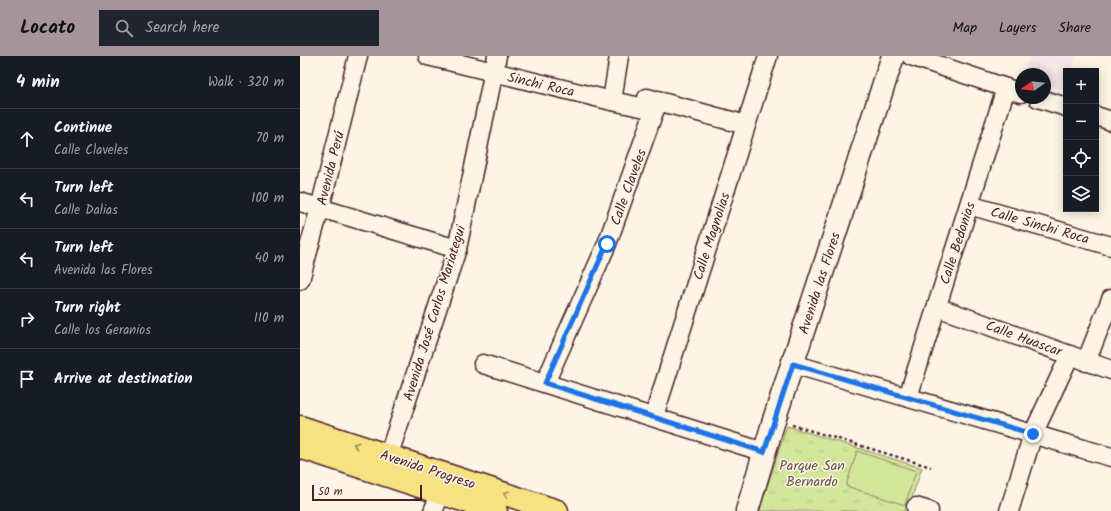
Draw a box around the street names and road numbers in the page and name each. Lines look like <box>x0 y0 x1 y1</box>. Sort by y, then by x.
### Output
street label: Sinchi Roca <box>505 67 576 103</box>
street label: Avenida Perú <box>311 128 351 208</box>
street label: Calle Claveles <box>605 146 653 229</box>
street label: Calle Magnolias <box>687 190 736 283</box>
street label: Calle Bedonias <box>934 199 982 287</box>
street label: Calle Sinchi Roca <box>988 201 1092 251</box>
street label: Avenida José Carlos Mariategui <box>398 222 472 404</box>
street label: Avenida las Flores <box>793 229 847 337</box>
street label: Calle Huascar <box>982 315 1066 363</box>
street label: Avenida Progreso <box>377 444 478 496</box>

